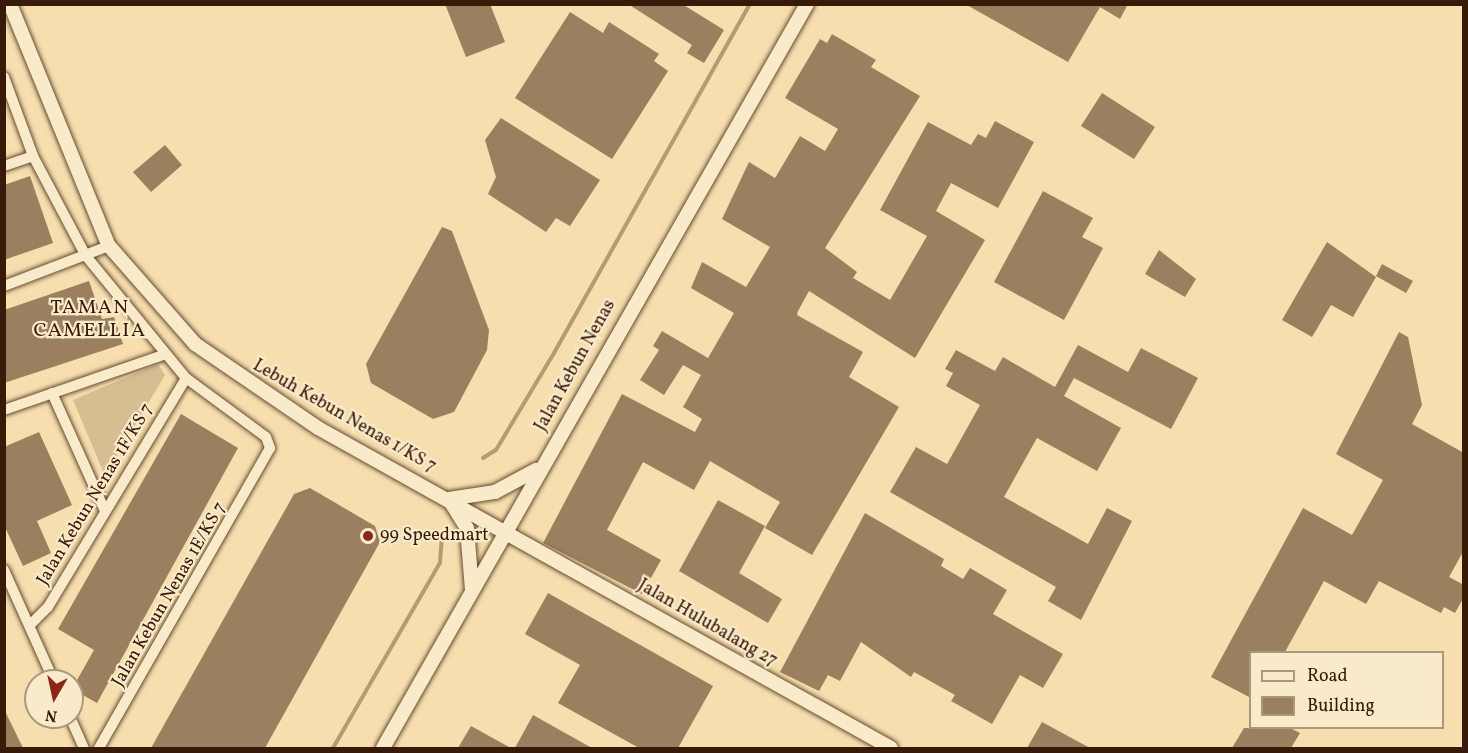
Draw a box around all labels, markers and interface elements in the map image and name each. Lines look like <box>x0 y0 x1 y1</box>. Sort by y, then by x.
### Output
street label: Jalan Kebun Nenas <box>531 296 621 436</box>
district label: TAMAN CAMELLIA <box>34 297 146 344</box>
street label: Lebuh Kebun Nenas 1/KS 7 <box>248 356 440 478</box>
street label: Jalan Kebun Nenas 1F/KS 7 <box>33 400 159 590</box>
street label: Jalan Kebun Nenas 1E/KS 7 <box>108 499 232 691</box>
place label: 99 Speedmart <box>380 525 489 547</box>
marker: 99 Speedmart <box>361 529 375 543</box>
street label: Jalan Hulubalang 27 <box>633 575 781 673</box>
legend <box>1249 651 1444 729</box>
text: Road <box>1307 664 1348 689</box>
north arrow <box>24 669 84 729</box>
text: Building <box>1307 694 1375 719</box>
text: N <box>44 703 59 727</box>

